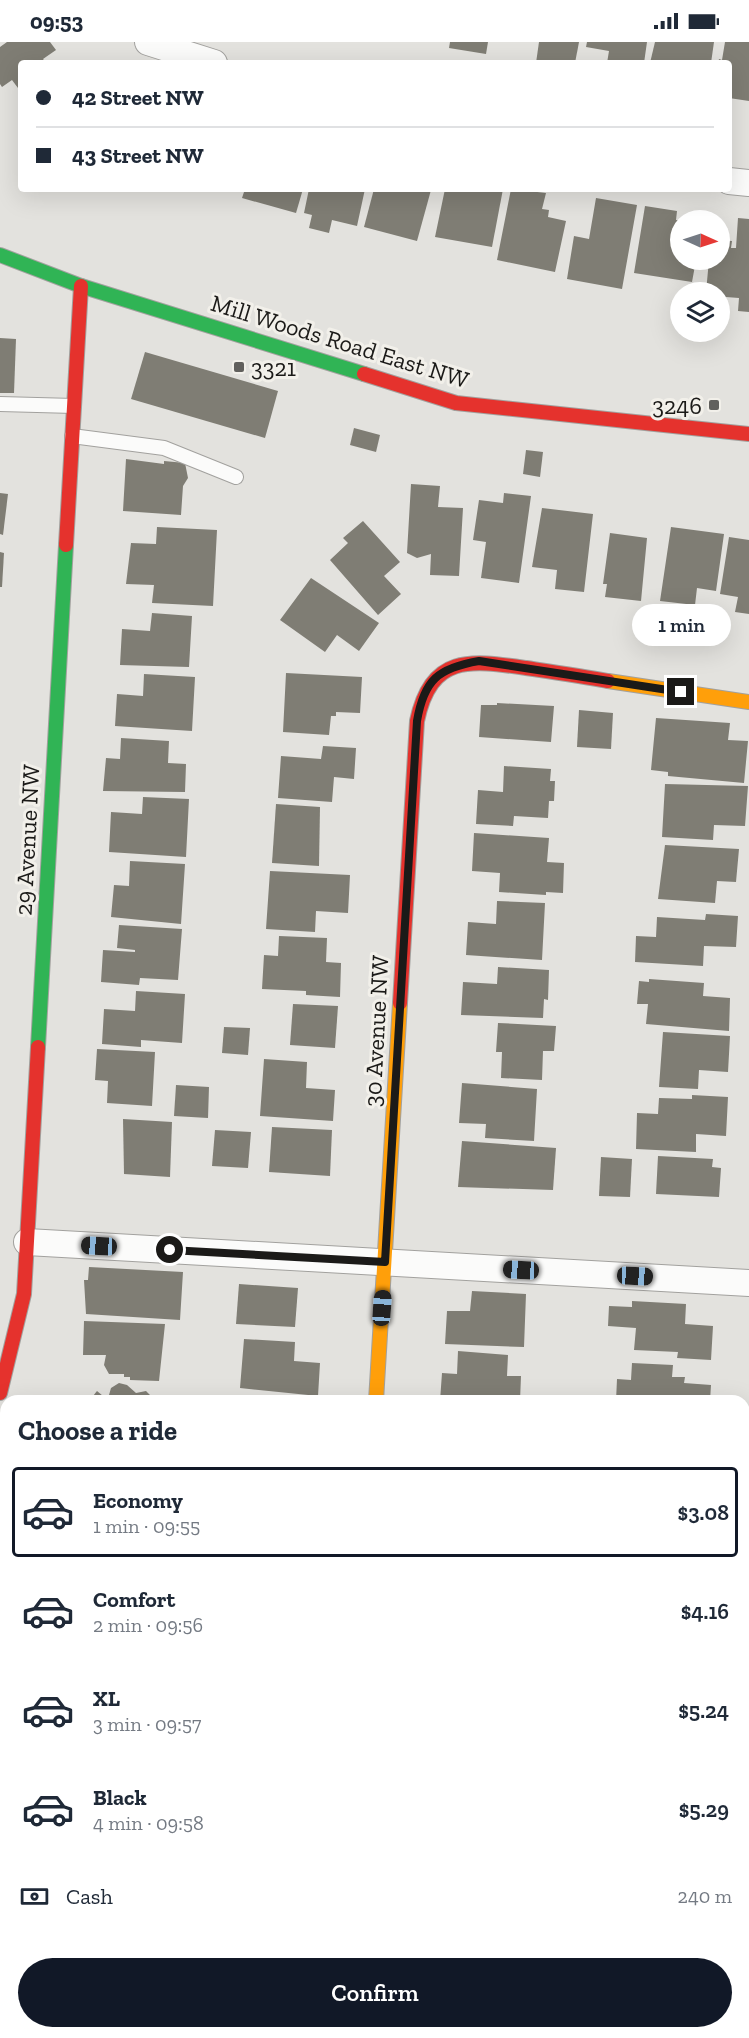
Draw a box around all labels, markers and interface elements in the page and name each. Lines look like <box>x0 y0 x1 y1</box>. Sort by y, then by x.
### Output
text: 09:53 <box>30 8 83 35</box>
text: 42 Street NW <box>72 84 204 111</box>
text: 43 Street NW <box>72 142 204 169</box>
north arrow <box>670 210 730 270</box>
map controls <box>670 210 730 342</box>
button: layers <box>670 282 730 342</box>
street label: Mill Woods Road East NW <box>208 288 473 394</box>
place label: 3321 <box>251 353 296 382</box>
marker: 3321 <box>232 360 246 374</box>
place label: 3246 <box>652 391 702 420</box>
marker: 3246 <box>707 398 721 412</box>
callout: 1 min <box>632 605 730 647</box>
text: 1 min <box>658 613 705 637</box>
route end <box>667 678 694 705</box>
street label: 29 Avenue NW <box>9 763 45 916</box>
street label: 30 Avenue NW <box>358 954 394 1108</box>
car <box>81 1236 117 1256</box>
route start <box>156 1236 183 1263</box>
car <box>503 1260 539 1280</box>
car <box>617 1266 653 1286</box>
car <box>372 1289 392 1327</box>
text: Choose a ride <box>18 1415 177 1447</box>
icon: car <box>21 1485 75 1539</box>
text: Economy <box>93 1487 183 1514</box>
text: $3.08 <box>678 1499 729 1526</box>
text: 1 min · 09:55 <box>93 1514 200 1538</box>
icon: car <box>21 1584 75 1638</box>
text: Comfort <box>93 1586 175 1613</box>
text: $4.16 <box>681 1598 729 1625</box>
text: 2 min · 09:56 <box>93 1613 203 1637</box>
icon: car <box>21 1683 75 1737</box>
text: XL <box>93 1685 120 1712</box>
text: $5.24 <box>678 1697 729 1724</box>
text: 3 min · 09:57 <box>93 1712 201 1736</box>
icon: car <box>21 1782 75 1836</box>
text: Black <box>93 1784 147 1811</box>
text: $5.29 <box>679 1796 729 1823</box>
text: 4 min · 09:58 <box>93 1811 204 1835</box>
icon: cash <box>18 1880 51 1913</box>
text: Cash <box>66 1883 113 1910</box>
text: 240 m <box>678 1884 732 1908</box>
button: Confirm <box>18 1958 732 2027</box>

